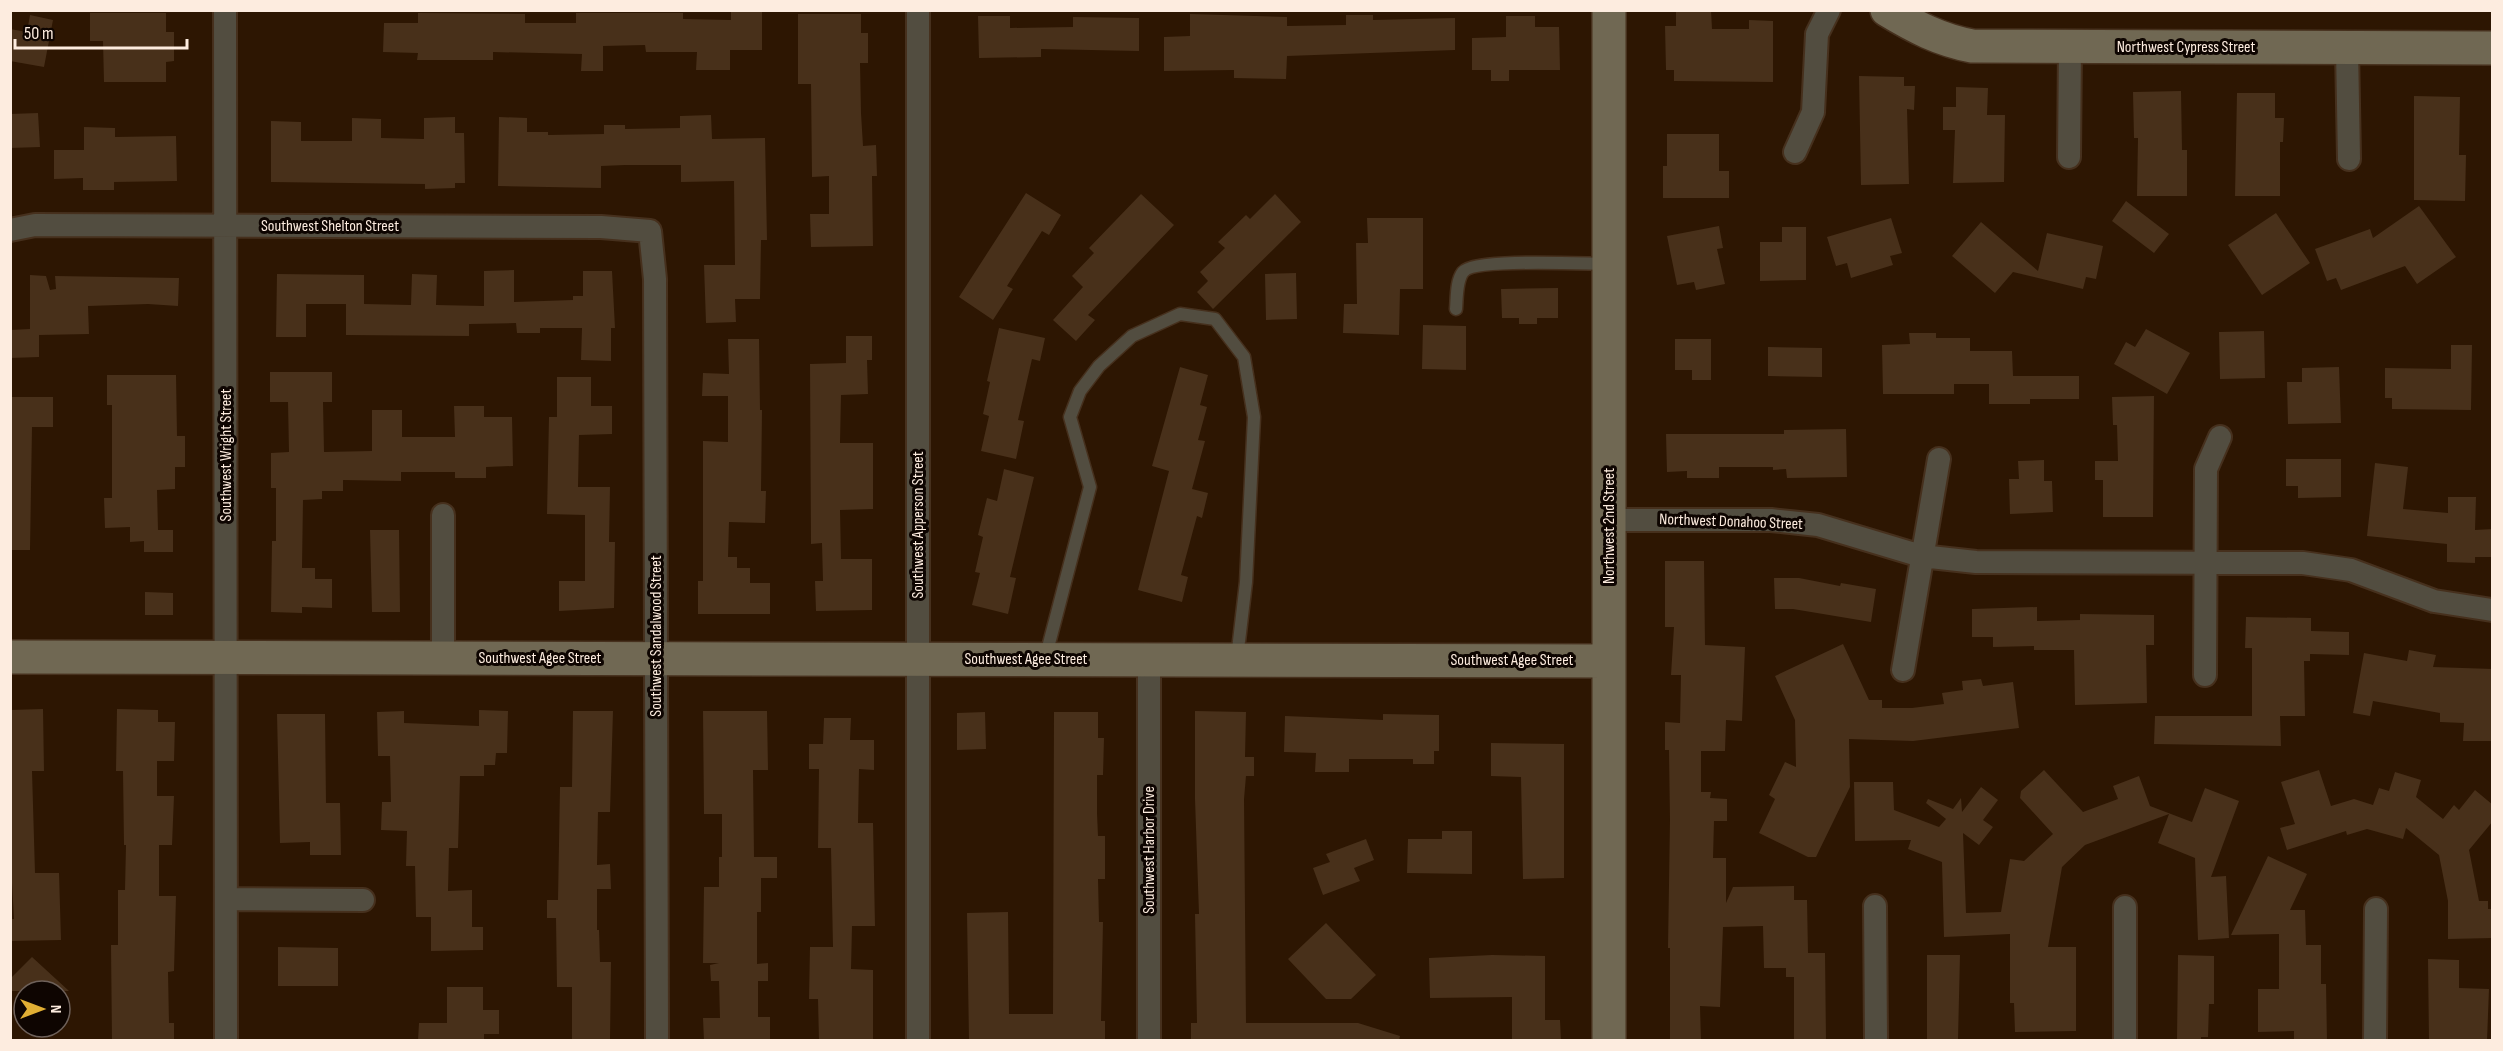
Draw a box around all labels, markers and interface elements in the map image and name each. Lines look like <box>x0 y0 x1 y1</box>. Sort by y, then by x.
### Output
scale bar <box>15 12 188 50</box>
text: 50 m <box>24 23 54 44</box>
street label: Northwest Cypress Street <box>2117 38 2255 57</box>
street label: Southwest Shelton Street <box>261 217 399 236</box>
street label: Southwest Wright Street <box>217 389 236 521</box>
street label: Southwest Apperson Street <box>909 451 928 599</box>
street label: Northwest 2nd Street <box>1600 468 1619 584</box>
street label: Northwest Donahoo Street <box>1659 510 1803 534</box>
street label: Southwest Sandalwood Street <box>647 555 666 717</box>
street label: Southwest Agee Street <box>479 649 602 668</box>
street label: Southwest Agee Street <box>965 650 1088 669</box>
street label: Southwest Agee Street <box>1451 651 1574 670</box>
street label: Southwest Harbor Drive <box>1140 786 1159 914</box>
north arrow <box>12 979 72 1039</box>
text: N <box>46 1005 65 1013</box>

